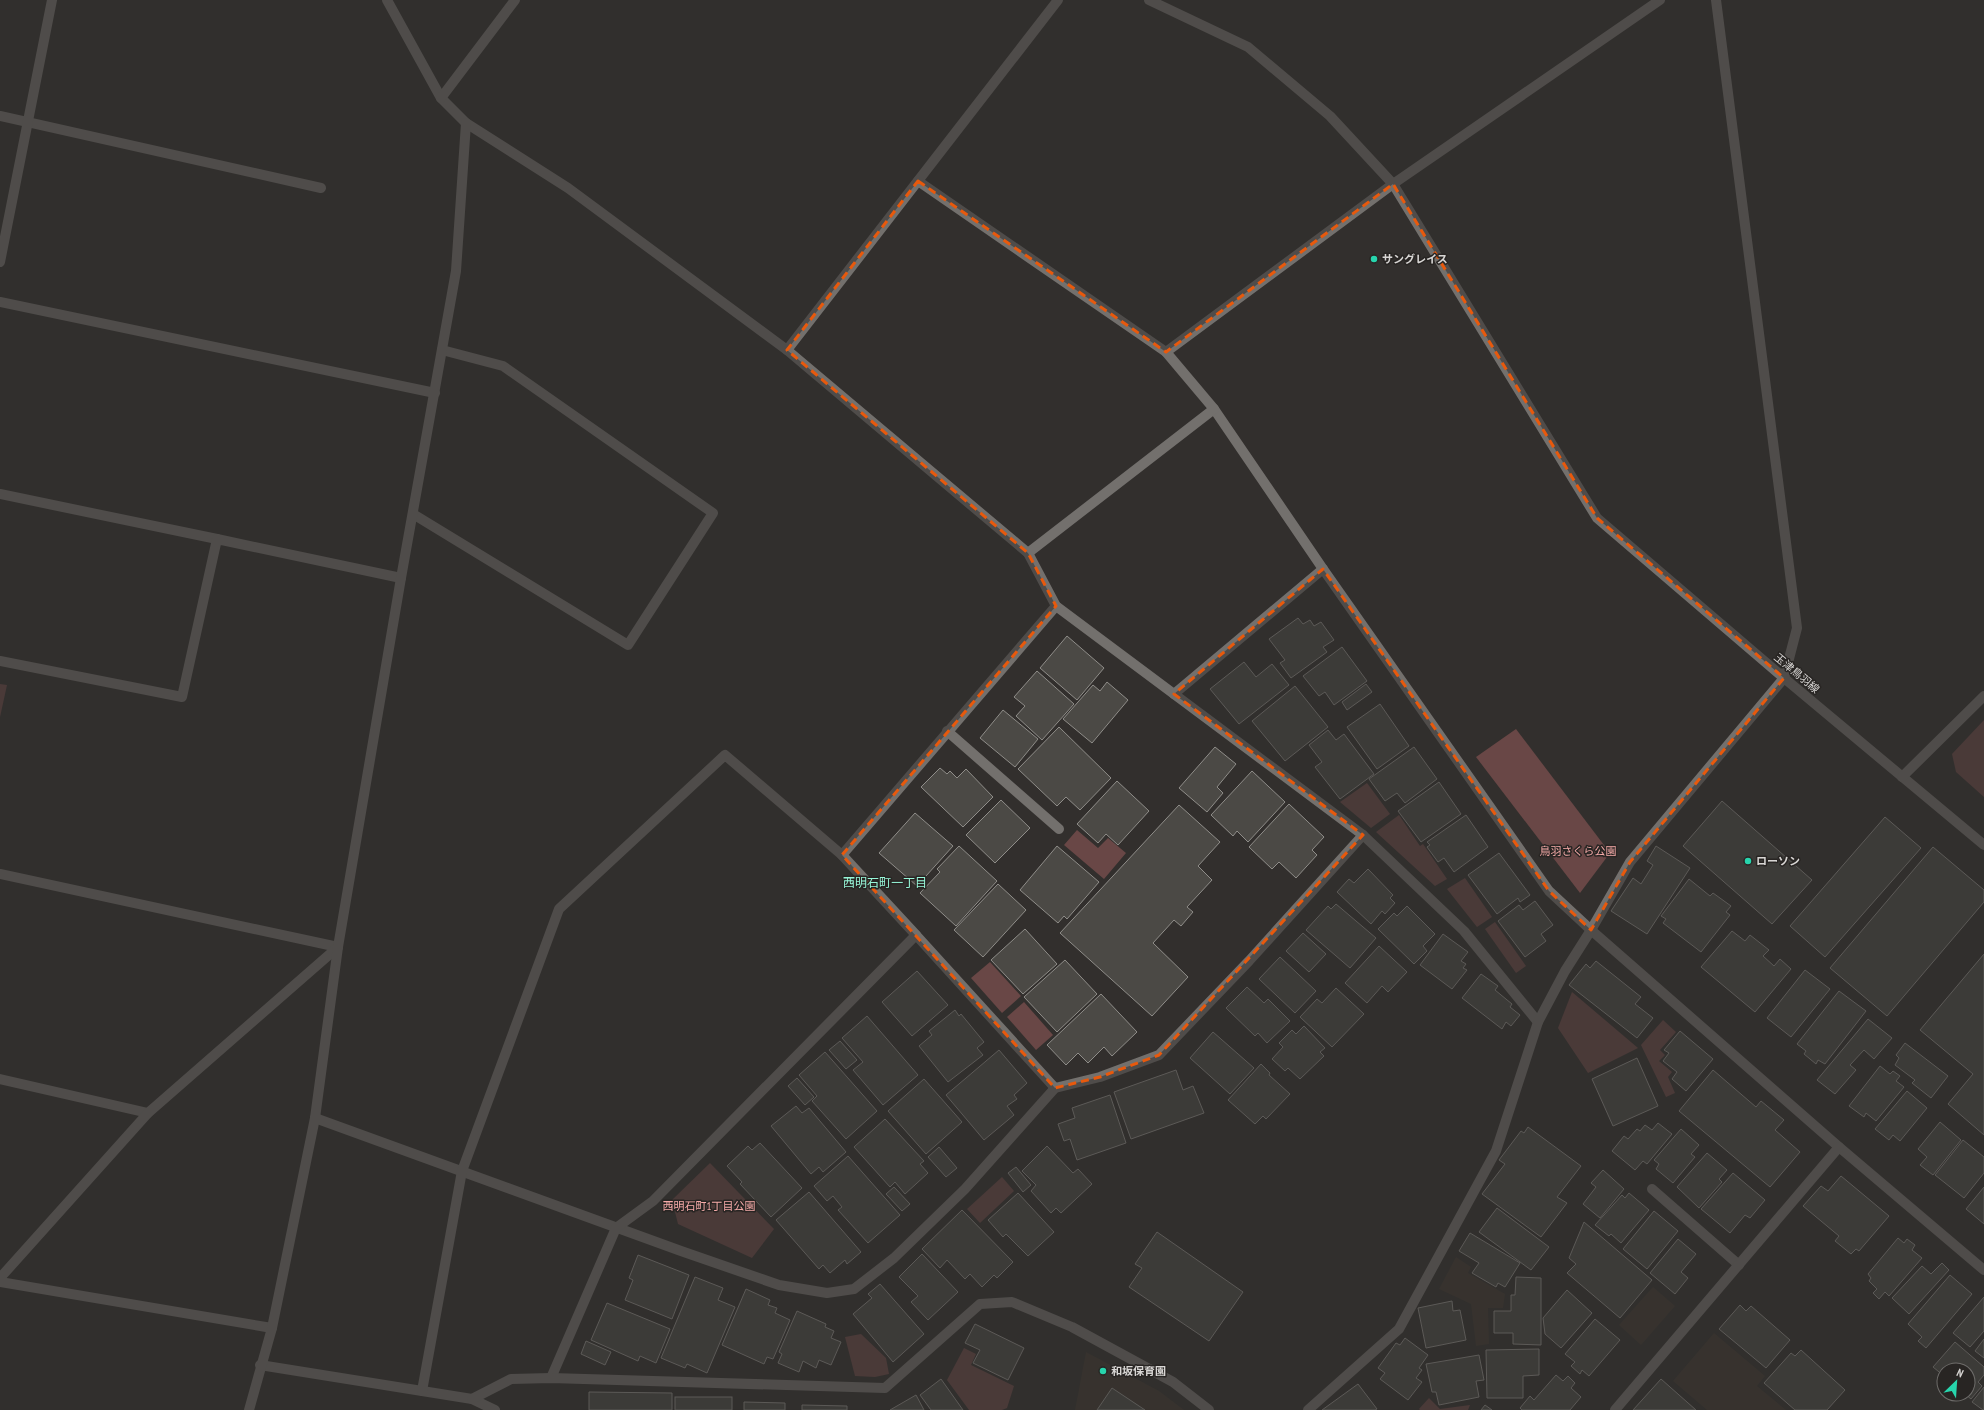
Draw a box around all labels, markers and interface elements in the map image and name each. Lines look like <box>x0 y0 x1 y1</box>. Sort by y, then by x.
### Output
place label: サングレイス <box>1382 252 1448 266</box>
marker: サングレイス <box>1369 254 1379 264</box>
street label: 玉津鳥羽線 <box>1771 650 1823 696</box>
park label: 鳥羽さくら公園 <box>1540 844 1617 858</box>
place label: ローソン <box>1756 854 1800 868</box>
marker: ローソン <box>1743 856 1753 866</box>
district label: 西明石町一丁目 <box>843 875 927 890</box>
park label: 西明石町1丁目公園 <box>663 1199 755 1213</box>
north arrow <box>1936 1362 1976 1402</box>
place label: 和坂保育園 <box>1111 1364 1166 1378</box>
text: N <box>1955 1365 1966 1381</box>
marker: 和坂保育園 <box>1098 1366 1108 1376</box>

